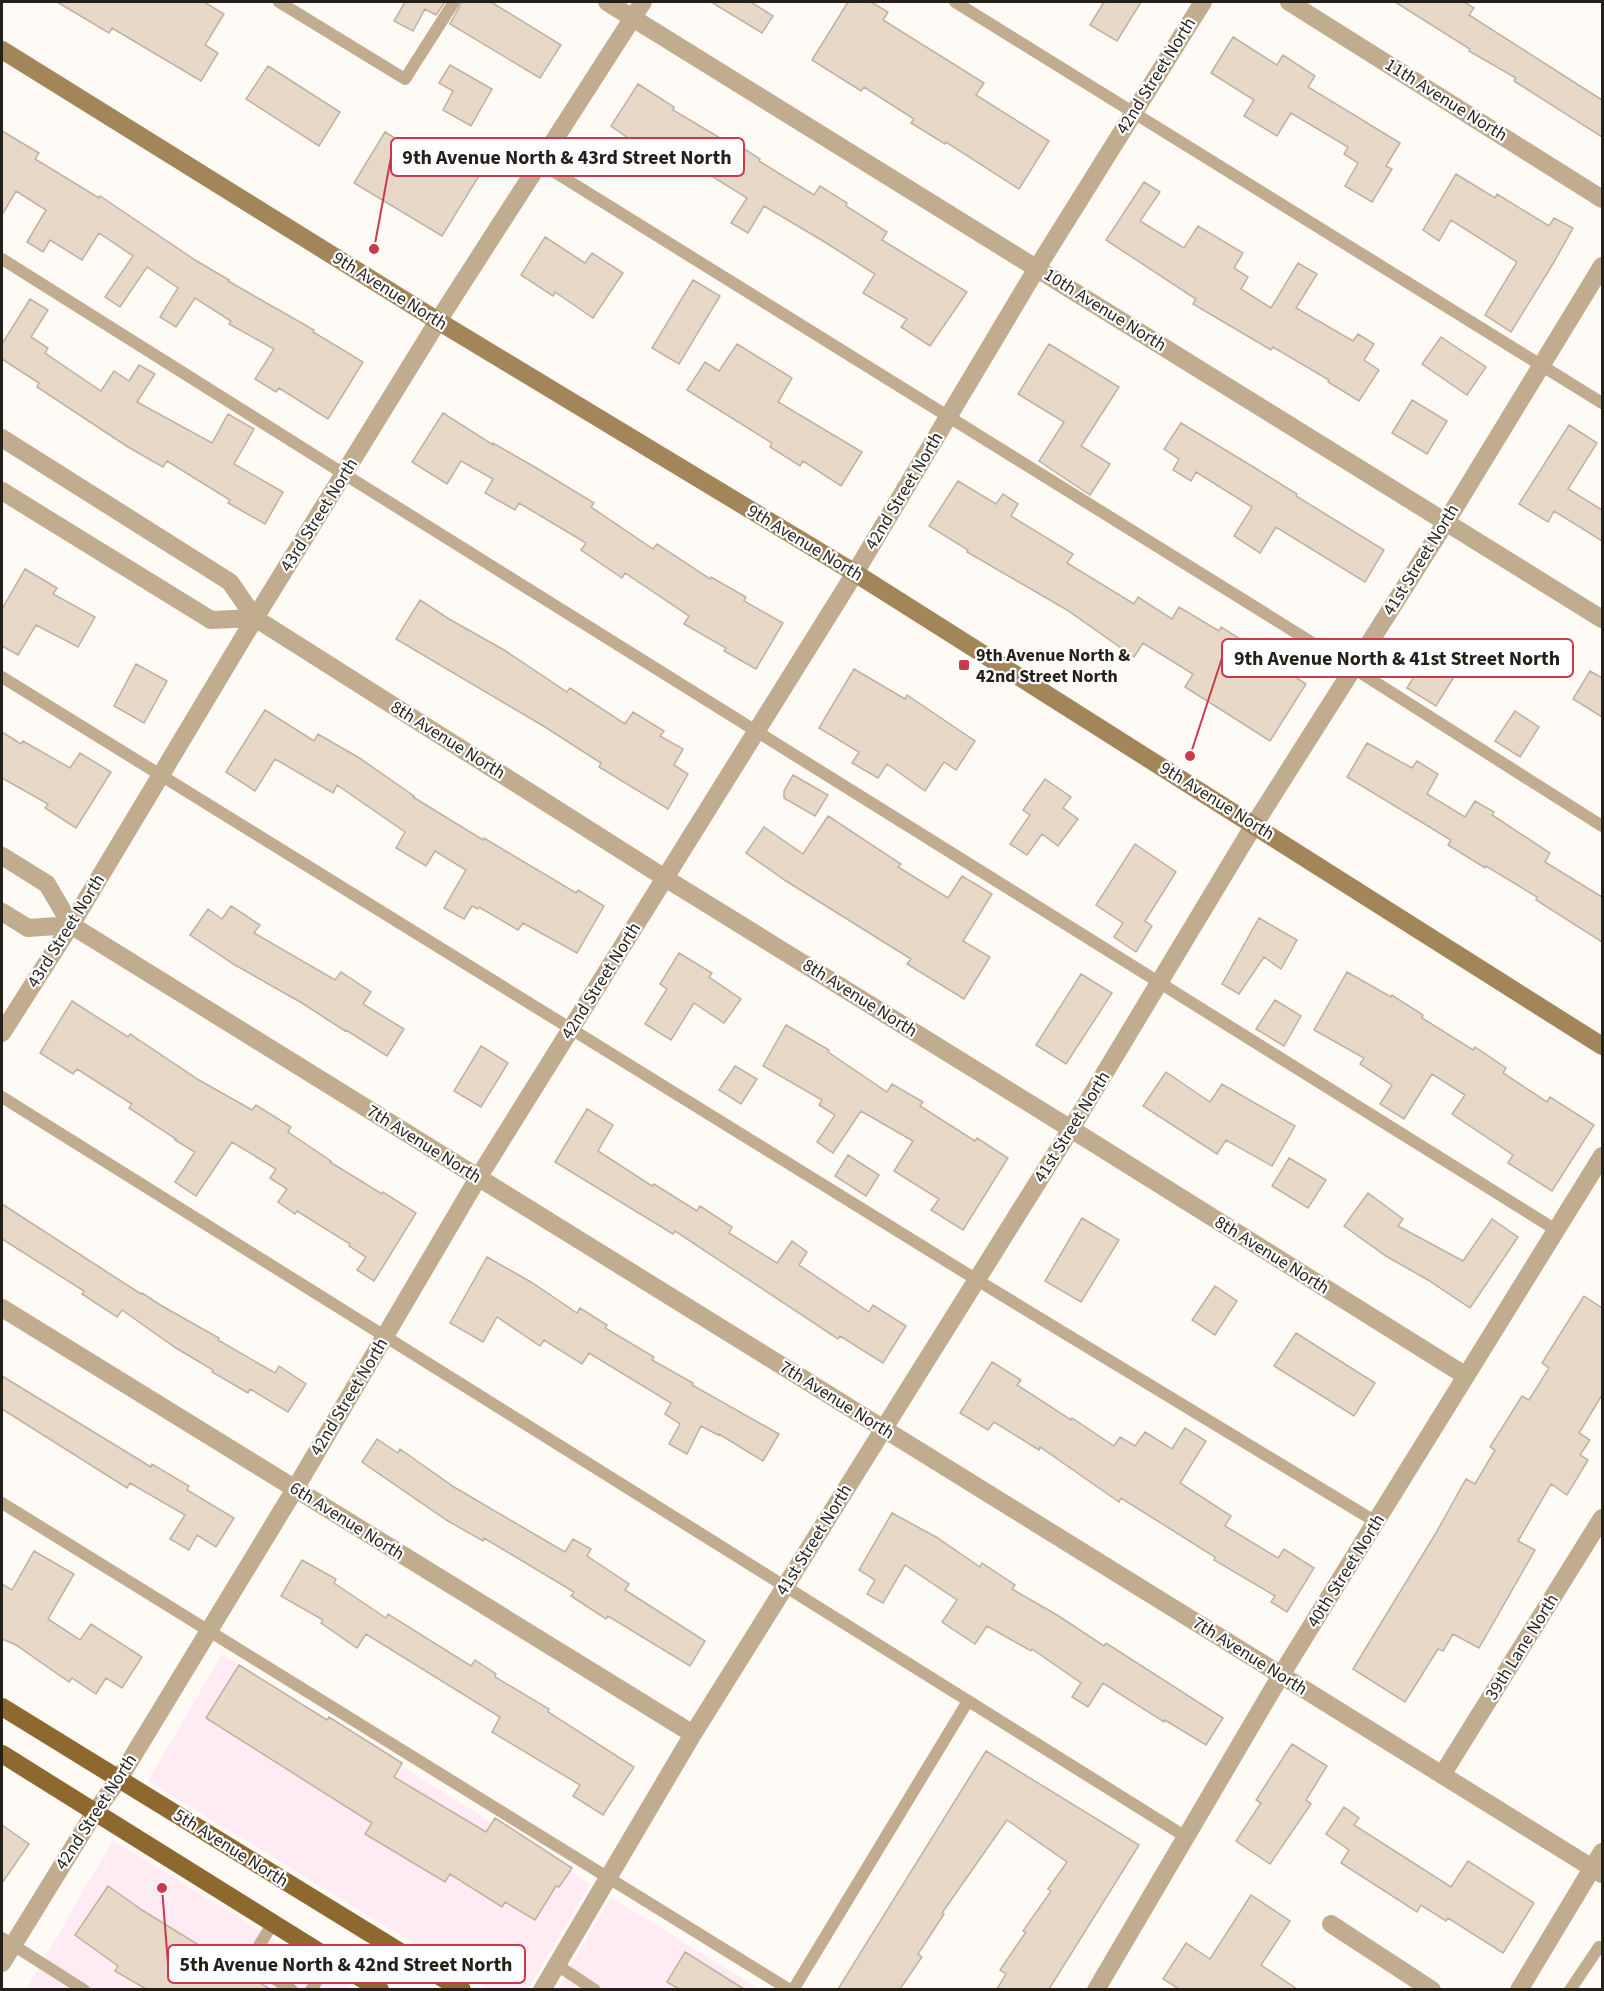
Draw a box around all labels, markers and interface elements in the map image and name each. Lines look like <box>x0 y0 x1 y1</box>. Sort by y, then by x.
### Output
street label: 42nd Street North <box>1110 13 1202 139</box>
street label: 11th Avenue North <box>1380 52 1512 148</box>
callout: 9th Avenue North & 43rd Street North <box>391 138 744 176</box>
text: 9th Avenue North & 43rd Street North <box>402 144 732 172</box>
street label: 9th Avenue North <box>328 246 452 336</box>
street label: 10th Avenue North <box>1039 262 1171 358</box>
street label: 42nd Street North <box>859 427 949 555</box>
street label: 43rd Street North <box>274 453 364 577</box>
street label: 9th Avenue North <box>742 499 868 587</box>
street label: 41st Street North <box>1377 500 1465 620</box>
callout: 9th Avenue North & 41st Street North <box>1222 639 1573 677</box>
place label: 9th Avenue North & 42nd Street North <box>976 643 1130 689</box>
text: 9th Avenue North & 41st Street North <box>1234 645 1560 673</box>
marker: 9th Avenue North & 42nd Street North <box>957 658 971 672</box>
street label: 8th Avenue North <box>386 695 510 785</box>
street label: 9th Avenue North <box>1155 756 1279 846</box>
street label: 43rd Street North <box>21 869 111 993</box>
street label: 42nd Street North <box>555 918 647 1044</box>
street label: 8th Avenue North <box>798 953 922 1043</box>
street label: 41st Street North <box>1028 1067 1116 1187</box>
street label: 7th Avenue North <box>362 1099 486 1189</box>
street label: 8th Avenue North <box>1210 1210 1334 1300</box>
street label: 42nd Street North <box>304 1333 394 1461</box>
street label: 7th Avenue North <box>775 1355 899 1445</box>
street label: 6th Avenue North <box>285 1476 409 1566</box>
street label: 41st Street North <box>770 1480 858 1600</box>
street label: 40th Street North <box>1301 1509 1391 1633</box>
street label: 39th Lane North <box>1479 1589 1565 1705</box>
street label: 7th Avenue North <box>1188 1611 1312 1701</box>
street label: 42nd Street North <box>49 1749 143 1875</box>
street label: 5th Avenue North <box>169 1803 293 1893</box>
callout: 5th Avenue North & 42nd Street North <box>168 1945 525 1983</box>
text: 5th Avenue North & 42nd Street North <box>180 1951 512 1979</box>

